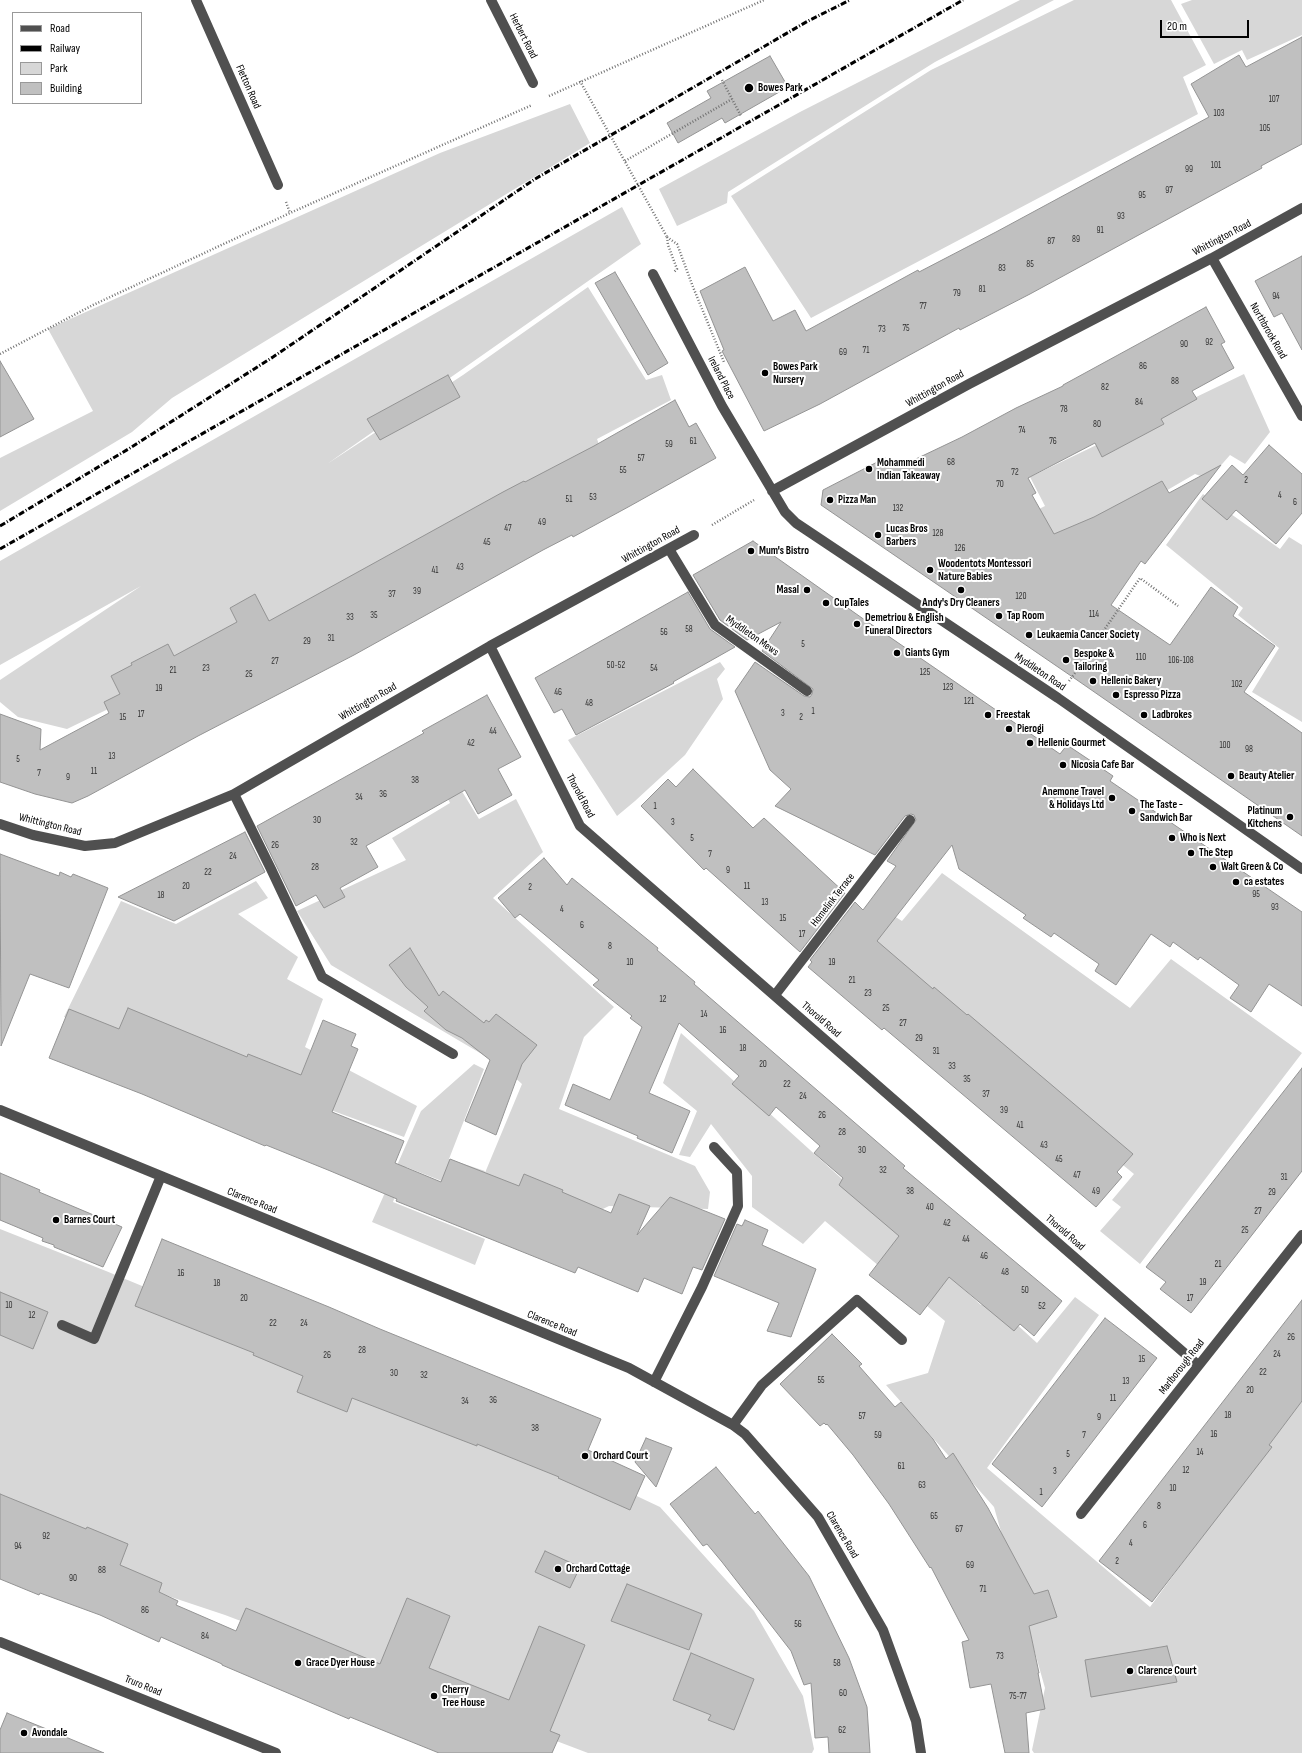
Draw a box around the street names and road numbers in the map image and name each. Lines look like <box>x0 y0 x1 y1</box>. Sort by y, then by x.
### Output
street label: Herbert Road <box>506 11 540 61</box>
street label: Fletton Road <box>232 63 264 111</box>
street label: Whittington Road <box>1191 217 1253 259</box>
street label: Northbrook Road <box>1247 301 1289 361</box>
street label: Ireland Place <box>705 354 737 402</box>
street label: Whittington Road <box>904 368 966 410</box>
street label: Whittington Road <box>620 524 682 566</box>
street label: Myddleton Mews <box>723 613 781 659</box>
street label: Myddleton Road <box>1012 650 1068 694</box>
street label: Whittington Road <box>337 680 399 724</box>
street label: Thorold Road <box>563 772 597 820</box>
street label: Whittington Road <box>17 811 83 839</box>
street label: Homelink Terrace <box>808 871 858 929</box>
street label: Thorold Road <box>799 999 843 1041</box>
street label: Clarence Road <box>225 1185 279 1217</box>
street label: Thorold Road <box>1043 1212 1087 1254</box>
street label: Clarence Road <box>525 1308 579 1340</box>
street label: Marlborough Road <box>1156 1337 1208 1397</box>
street label: Clarence Road <box>823 1509 861 1561</box>
street label: Truro Road <box>122 1673 164 1699</box>

